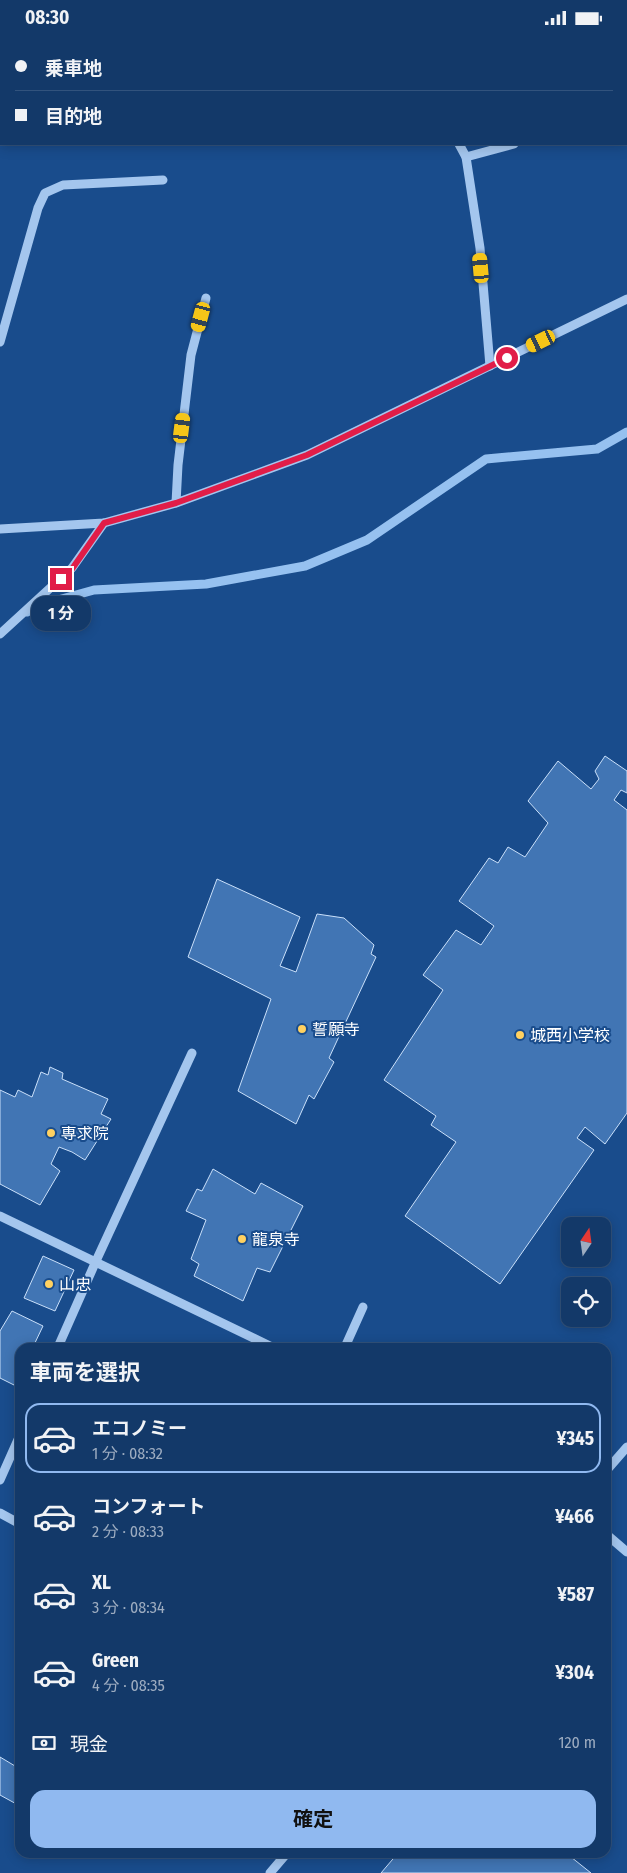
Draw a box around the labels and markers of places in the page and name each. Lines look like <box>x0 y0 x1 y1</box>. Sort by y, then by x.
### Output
place label: 誓願寺 <box>312 1020 360 1039</box>
marker: 誓願寺 <box>296 1023 308 1035</box>
place label: 城西小学校 <box>530 1026 610 1045</box>
marker: 城西小学校 <box>514 1029 526 1041</box>
place label: 専求院 <box>61 1124 109 1143</box>
marker: 専求院 <box>45 1127 57 1139</box>
place label: 龍泉寺 <box>252 1230 300 1249</box>
marker: 龍泉寺 <box>236 1233 248 1245</box>
place label: 山忠 <box>59 1275 91 1294</box>
marker: 山忠 <box>43 1278 55 1290</box>

